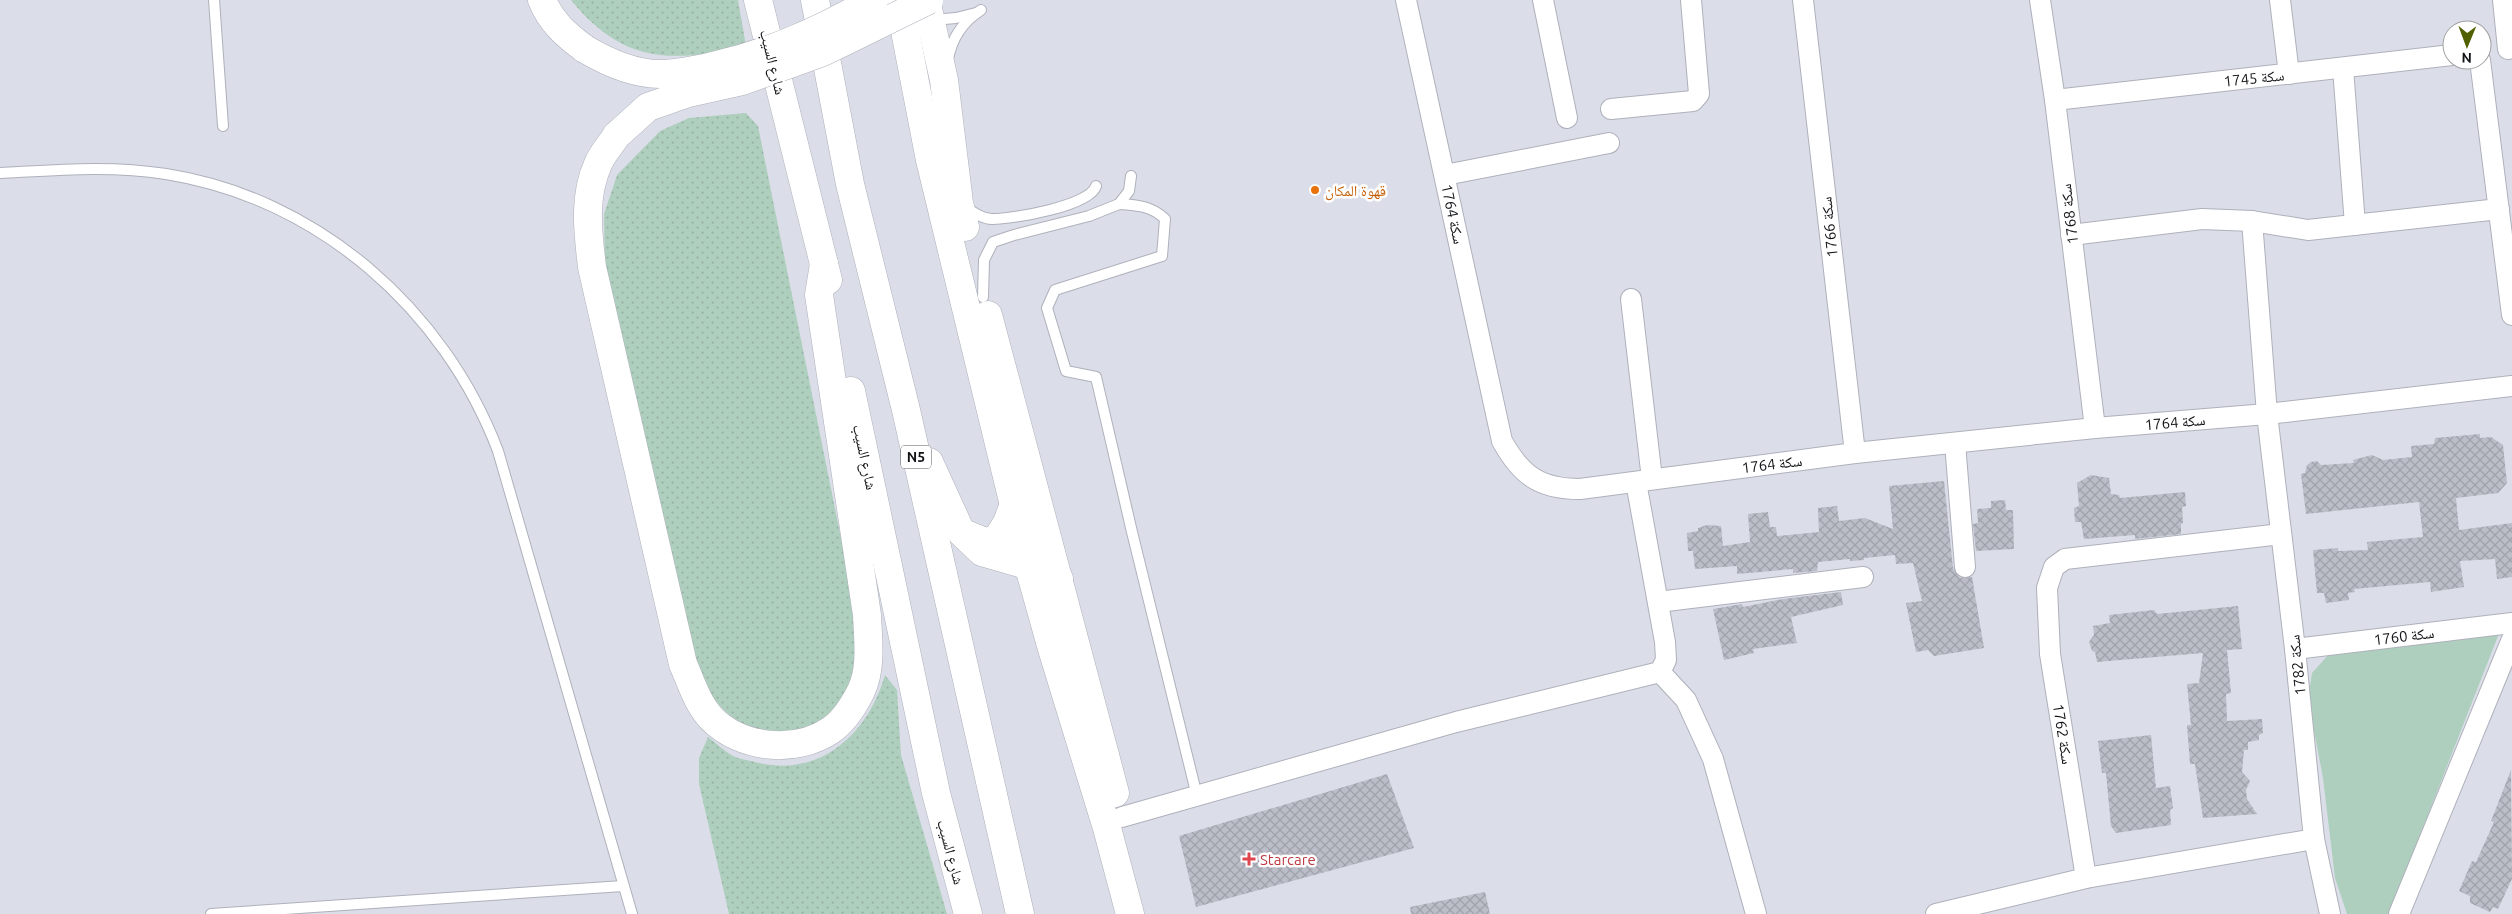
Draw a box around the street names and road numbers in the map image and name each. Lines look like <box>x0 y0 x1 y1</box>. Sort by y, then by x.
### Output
street label: شارع السيب <box>755 28 789 97</box>
street label: سكة 1745 <box>2223 66 2285 90</box>
street label: سكة 1764 <box>1438 182 1468 246</box>
street label: سكة 1768 <box>2057 183 2081 245</box>
street label: سكة 1766 <box>1817 196 1841 258</box>
street label: سكة 1764 <box>2144 411 2206 433</box>
street label: شارع السيب <box>848 423 880 492</box>
road number: N5 <box>901 446 931 468</box>
street label: سكة 1764 <box>1741 452 1803 476</box>
street label: سكة 1760 <box>2373 624 2435 648</box>
street label: سكة 1782 <box>2285 634 2309 696</box>
street label: سكة 1762 <box>2050 703 2076 765</box>
street label: شارع السيب <box>932 818 968 887</box>

